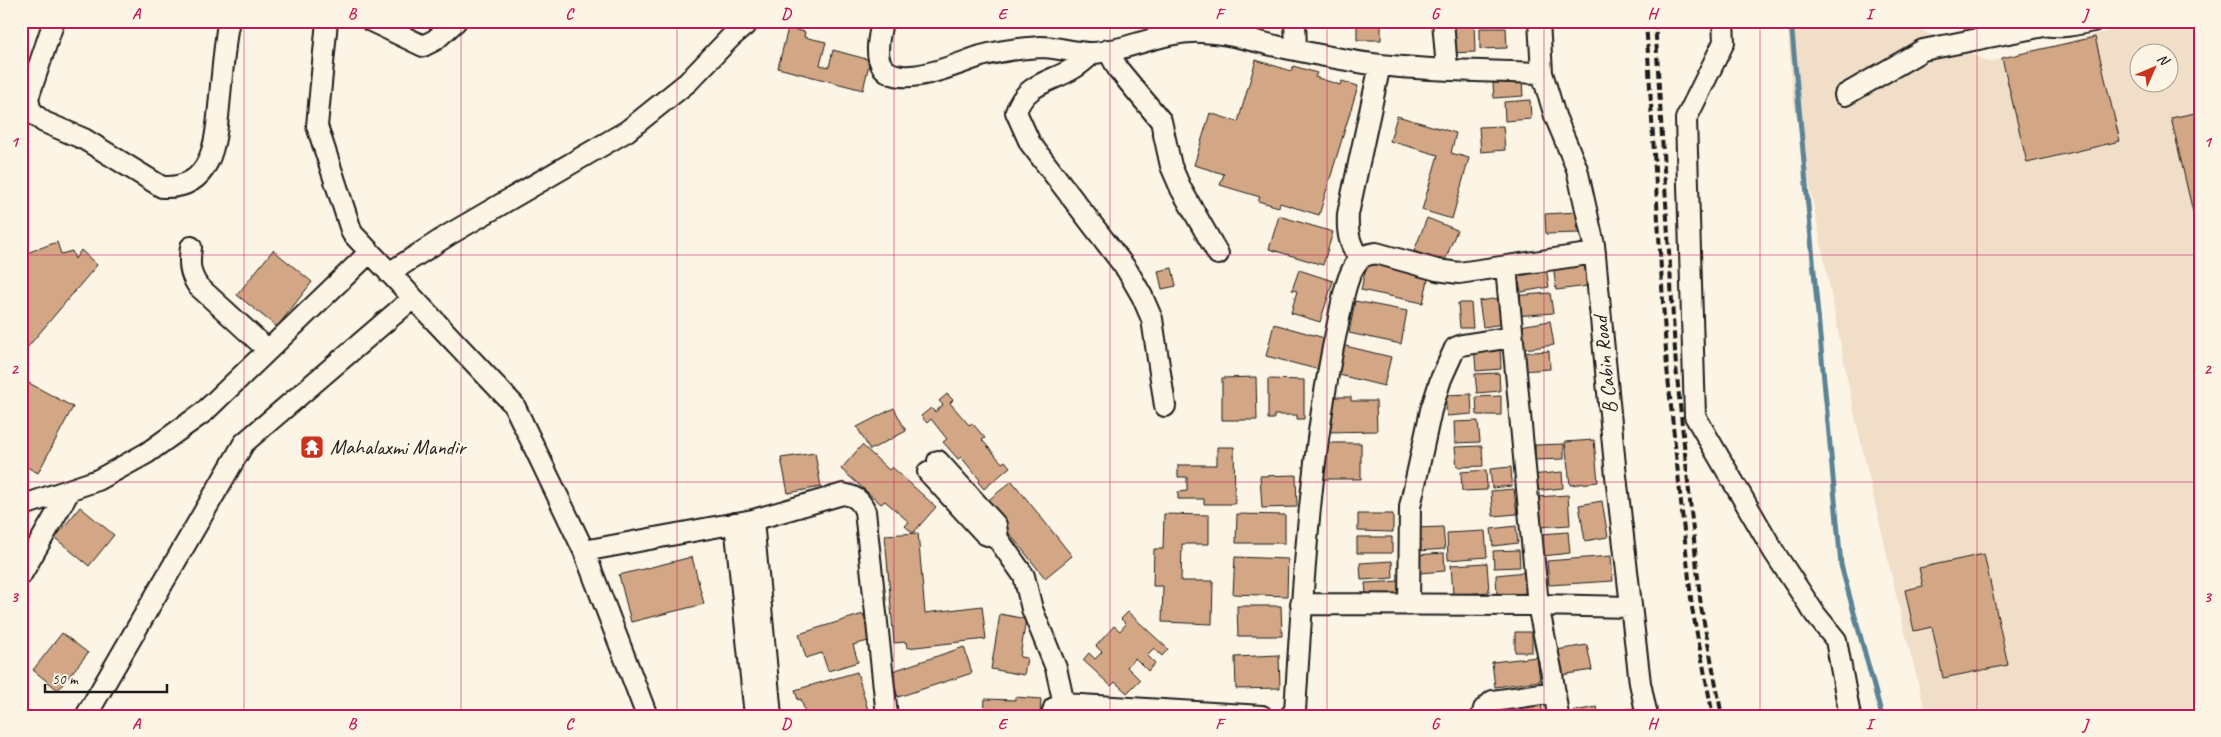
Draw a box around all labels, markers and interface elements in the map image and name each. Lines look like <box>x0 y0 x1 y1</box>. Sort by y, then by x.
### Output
text: A <box>132 4 142 24</box>
text: B <box>348 4 358 24</box>
text: C <box>565 4 575 24</box>
text: D <box>781 4 792 24</box>
text: E <box>998 4 1009 24</box>
text: F <box>1215 4 1226 24</box>
text: G <box>1431 4 1441 24</box>
text: H <box>1647 4 1659 24</box>
text: I <box>1866 4 1876 24</box>
text: J <box>2081 4 2090 24</box>
north arrow <box>2128 42 2178 92</box>
text: N <box>2154 50 2174 70</box>
text: 1 <box>10 132 19 152</box>
text: 1 <box>2203 132 2212 152</box>
street label: B Cabin Road <box>1587 312 1623 415</box>
text: 2 <box>10 359 19 379</box>
text: 2 <box>2203 359 2212 379</box>
temple icon: Mahalaxmi Mandir <box>299 434 325 460</box>
place label: Mahalaxmi Mandir <box>330 434 468 460</box>
text: 3 <box>10 587 19 607</box>
text: 3 <box>2203 587 2212 607</box>
scale bar <box>45 662 168 694</box>
text: 50 m <box>52 670 79 689</box>
text: A <box>132 714 142 734</box>
text: B <box>348 714 358 734</box>
text: C <box>565 714 575 734</box>
text: D <box>781 714 792 734</box>
text: E <box>998 714 1009 734</box>
text: F <box>1215 714 1226 734</box>
text: G <box>1431 714 1441 734</box>
text: H <box>1647 714 1659 734</box>
text: I <box>1866 714 1876 734</box>
text: J <box>2081 714 2090 734</box>

